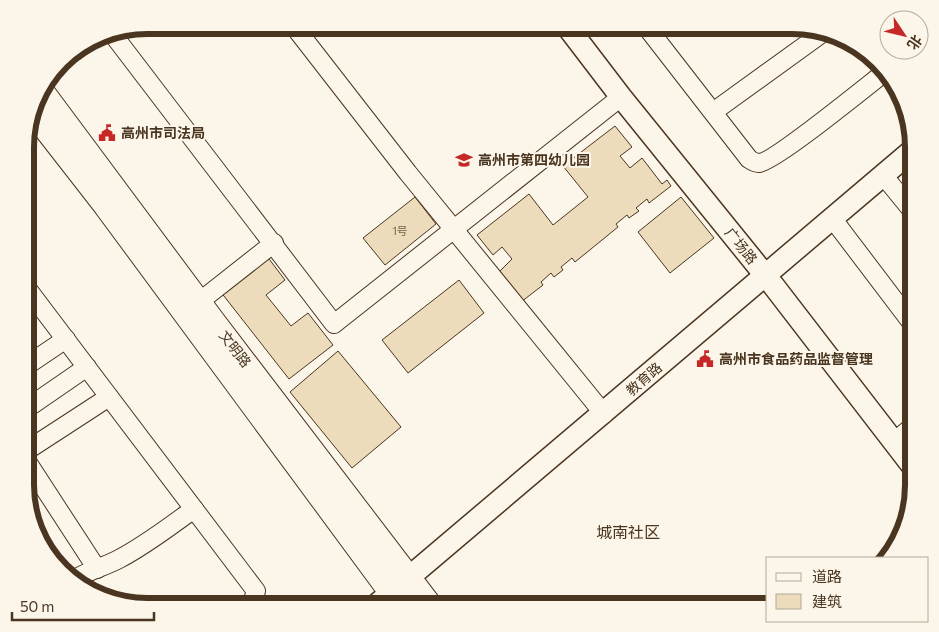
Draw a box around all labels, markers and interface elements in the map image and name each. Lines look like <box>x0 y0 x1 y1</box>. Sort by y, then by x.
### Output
north arrow <box>879 10 929 60</box>
text: 北 <box>904 32 926 53</box>
public building icon: 高州市司法局 <box>97 123 117 143</box>
place label: 高州市司法局 <box>121 124 205 141</box>
school or university icon: 高州市第四幼儿园 <box>454 150 474 170</box>
place label: 高州市第四幼儿园 <box>478 151 590 168</box>
house number: 1号 <box>392 224 408 237</box>
street label: 广场路 <box>722 224 761 267</box>
street label: 文明路 <box>216 327 255 370</box>
public building icon: 高州市食品药品监督管理 <box>695 349 715 369</box>
place label: 高州市食品药品监督管理 <box>719 350 873 367</box>
street label: 教育路 <box>622 358 665 399</box>
district label: 城南社区 <box>596 522 660 541</box>
legend <box>766 557 929 622</box>
text: 道路 <box>812 567 842 585</box>
scale bar <box>12 590 155 622</box>
text: 建筑 <box>812 592 842 610</box>
text: 50 m <box>20 597 54 615</box>

